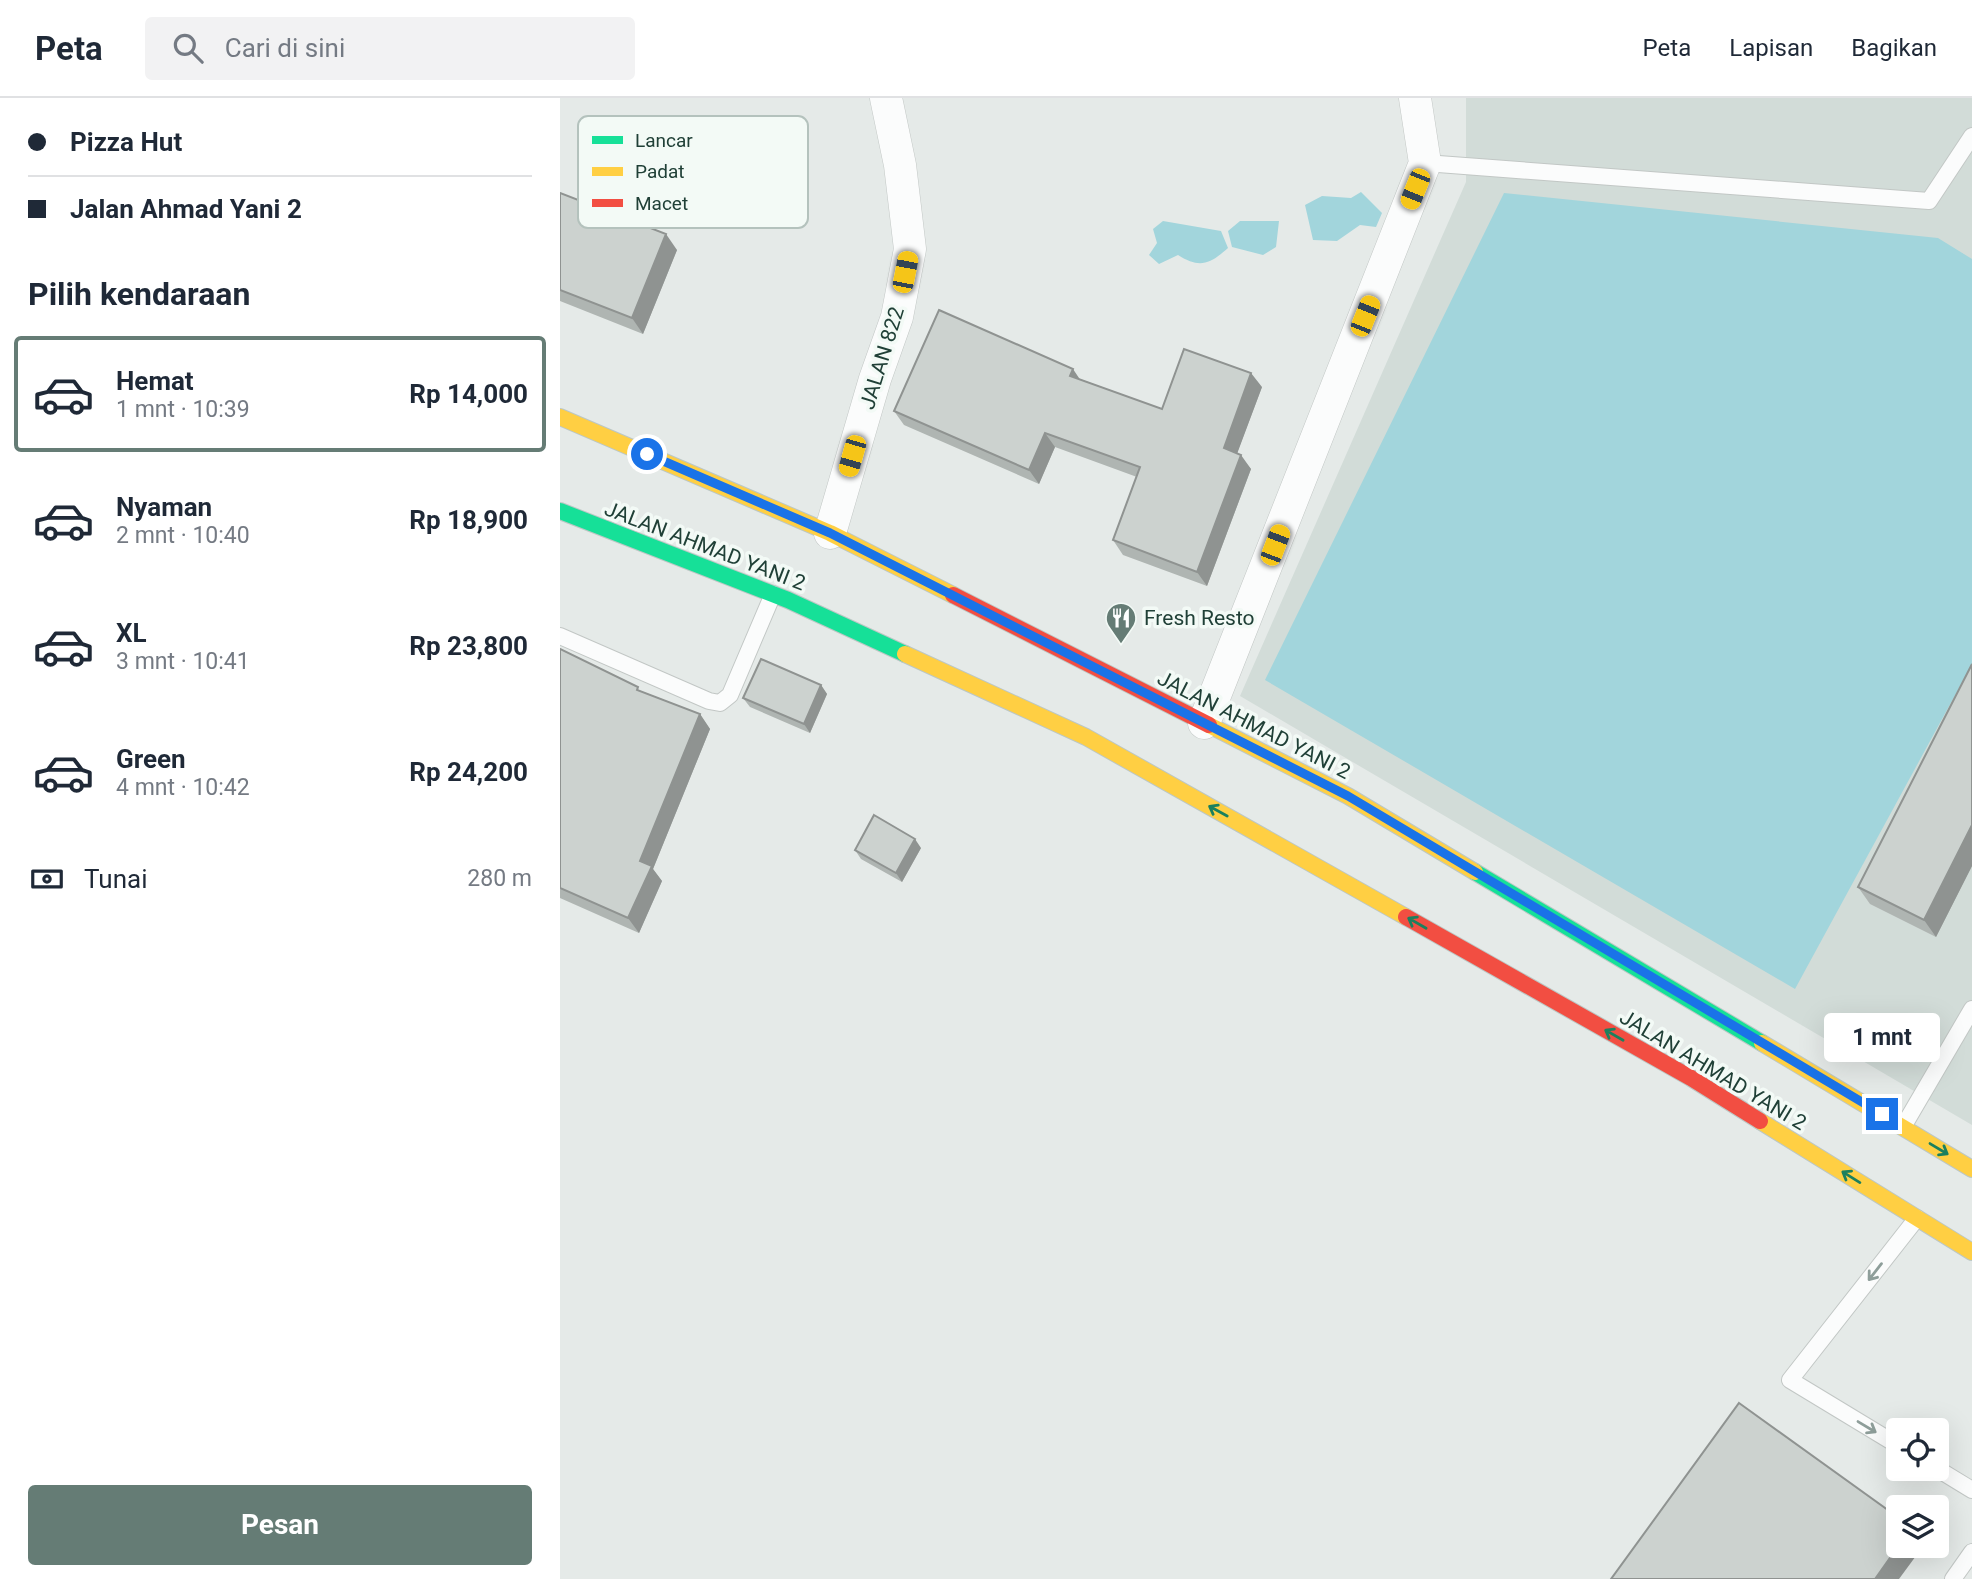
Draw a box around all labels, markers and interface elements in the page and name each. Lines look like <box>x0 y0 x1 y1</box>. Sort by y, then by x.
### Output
search box <box>145 17 635 80</box>
text: Peta <box>35 29 103 68</box>
icon: search <box>169 29 207 67</box>
text: Cari di sini <box>225 33 345 63</box>
text: Peta <box>1643 34 1691 62</box>
text: Lapisan <box>1729 34 1813 62</box>
text: Bagikan <box>1851 34 1937 62</box>
legend <box>578 116 808 228</box>
text: Pizza Hut <box>70 127 182 157</box>
text: Lancar <box>635 129 693 152</box>
text: Padat <box>635 160 685 183</box>
car <box>1398 166 1433 212</box>
text: Macet <box>635 192 688 215</box>
text: Jalan Ahmad Yani 2 <box>70 194 302 224</box>
car <box>891 249 920 295</box>
text: Pilih kendaraan <box>28 275 250 313</box>
car <box>1348 293 1383 339</box>
street label: JALAN 822 <box>855 304 909 412</box>
icon: car <box>32 363 95 426</box>
text: Hemat <box>116 366 194 396</box>
text: Rp 14,000 <box>409 379 528 409</box>
text: 1 mnt · 10:39 <box>116 396 250 423</box>
car <box>837 433 868 479</box>
route start <box>631 438 663 470</box>
icon: car <box>32 489 95 552</box>
text: Nyaman <box>116 492 212 522</box>
street label: JALAN AHMAD YANI 2 <box>601 497 809 596</box>
text: Rp 18,900 <box>409 505 528 535</box>
text: 2 mnt · 10:40 <box>116 522 250 549</box>
car <box>1258 522 1293 568</box>
restaurant icon: Fresh Resto <box>1104 601 1138 645</box>
place label: Fresh Resto <box>1144 606 1255 630</box>
icon: car <box>32 615 95 678</box>
text: XL <box>116 618 147 648</box>
text: Rp 23,800 <box>409 631 528 661</box>
text: 3 mnt · 10:41 <box>116 648 250 675</box>
street label: JALAN AHMAD YANI 2 <box>1153 666 1355 784</box>
icon: car <box>32 741 95 804</box>
text: Green <box>116 744 186 774</box>
text: Rp 24,200 <box>409 757 528 787</box>
text: 4 mnt · 10:42 <box>116 774 250 801</box>
one-way arrow <box>1209 804 1229 818</box>
icon: cash <box>28 860 66 898</box>
text: Tunai <box>84 864 147 894</box>
text: 280 m <box>467 865 532 892</box>
one-way arrow <box>1407 916 1427 930</box>
street label: JALAN AHMAD YANI 2 <box>1615 1005 1811 1135</box>
callout: 1 mnt <box>1824 1012 1940 1062</box>
text: 1 mnt <box>1852 1024 1912 1051</box>
one-way arrow <box>1605 1028 1625 1042</box>
route end <box>1866 1098 1898 1130</box>
one-way arrow <box>1928 1142 1948 1156</box>
one-way arrow <box>1842 1170 1862 1184</box>
one-way arrow <box>1868 1262 1883 1281</box>
map controls <box>1886 1418 1949 1558</box>
button: locate <box>1886 1418 1949 1481</box>
one-way arrow <box>1857 1420 1877 1434</box>
button: Pesan <box>28 1485 532 1565</box>
button: layers <box>1886 1495 1949 1558</box>

